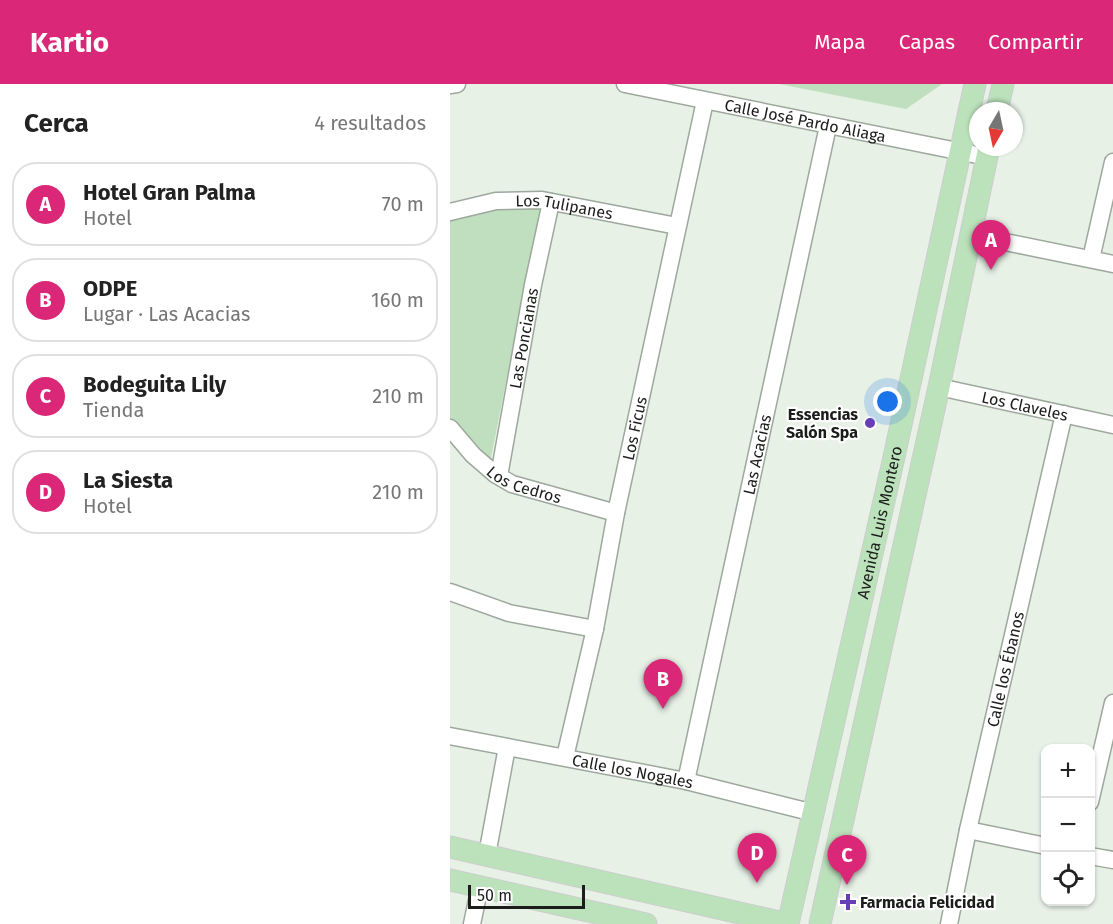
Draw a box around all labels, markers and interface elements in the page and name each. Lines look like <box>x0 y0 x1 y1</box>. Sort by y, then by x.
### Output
text: Kartio <box>30 26 109 59</box>
text: Mapa <box>814 29 866 55</box>
text: Capas <box>899 29 955 55</box>
text: Compartir <box>988 29 1083 55</box>
street label: Calle José Pardo Aliaga <box>723 95 888 146</box>
north arrow <box>969 102 1023 156</box>
text: Cerca <box>24 108 89 139</box>
text: 4 resultados <box>314 111 426 135</box>
text: Hotel Gran Palma <box>83 179 256 206</box>
street label: Los Tulipanes <box>515 190 614 223</box>
text: A <box>40 192 51 216</box>
text: 70 m <box>382 192 424 216</box>
text: Hotel <box>83 206 132 230</box>
pin: A <box>972 220 1010 270</box>
text: ODPE <box>83 275 137 302</box>
street label: Las Poncianas <box>505 286 542 390</box>
text: B <box>39 288 52 312</box>
text: 160 m <box>371 288 424 312</box>
text: Lugar · Las Acacias <box>83 302 250 326</box>
text: Bodeguita Lily <box>83 371 226 398</box>
text: C <box>40 384 51 408</box>
text: 210 m <box>372 384 424 408</box>
your location <box>873 387 902 416</box>
street label: Los Claveles <box>980 387 1070 424</box>
street label: Los Ficus <box>618 395 650 462</box>
text: Tienda <box>83 398 144 422</box>
place label: Essencias Salón Spa <box>786 405 858 442</box>
street label: Las Acacias <box>739 413 775 497</box>
marker: Essencias Salón Spa <box>863 416 877 430</box>
street label: Avenida Luis Montero <box>853 444 906 600</box>
street label: Los Cedros <box>483 462 564 507</box>
text: La Siesta <box>83 467 173 494</box>
text: D <box>39 480 52 504</box>
text: 210 m <box>372 480 424 504</box>
text: Hotel <box>83 494 132 518</box>
street label: Calle los Ébanos <box>983 609 1028 729</box>
pin: B <box>644 660 682 709</box>
map controls <box>1041 744 1095 906</box>
button: + <box>1041 744 1095 798</box>
street label: Calle los Nogales <box>570 750 695 792</box>
button: − <box>1041 798 1095 852</box>
pin: D <box>738 834 776 883</box>
pin: C <box>828 836 866 885</box>
button: locate <box>1041 852 1095 906</box>
scale bar <box>468 882 585 910</box>
text: 50 m <box>477 886 512 905</box>
place label: Farmacia Felicidad <box>860 893 995 912</box>
marker: Farmacia Felicidad <box>841 895 855 909</box>

